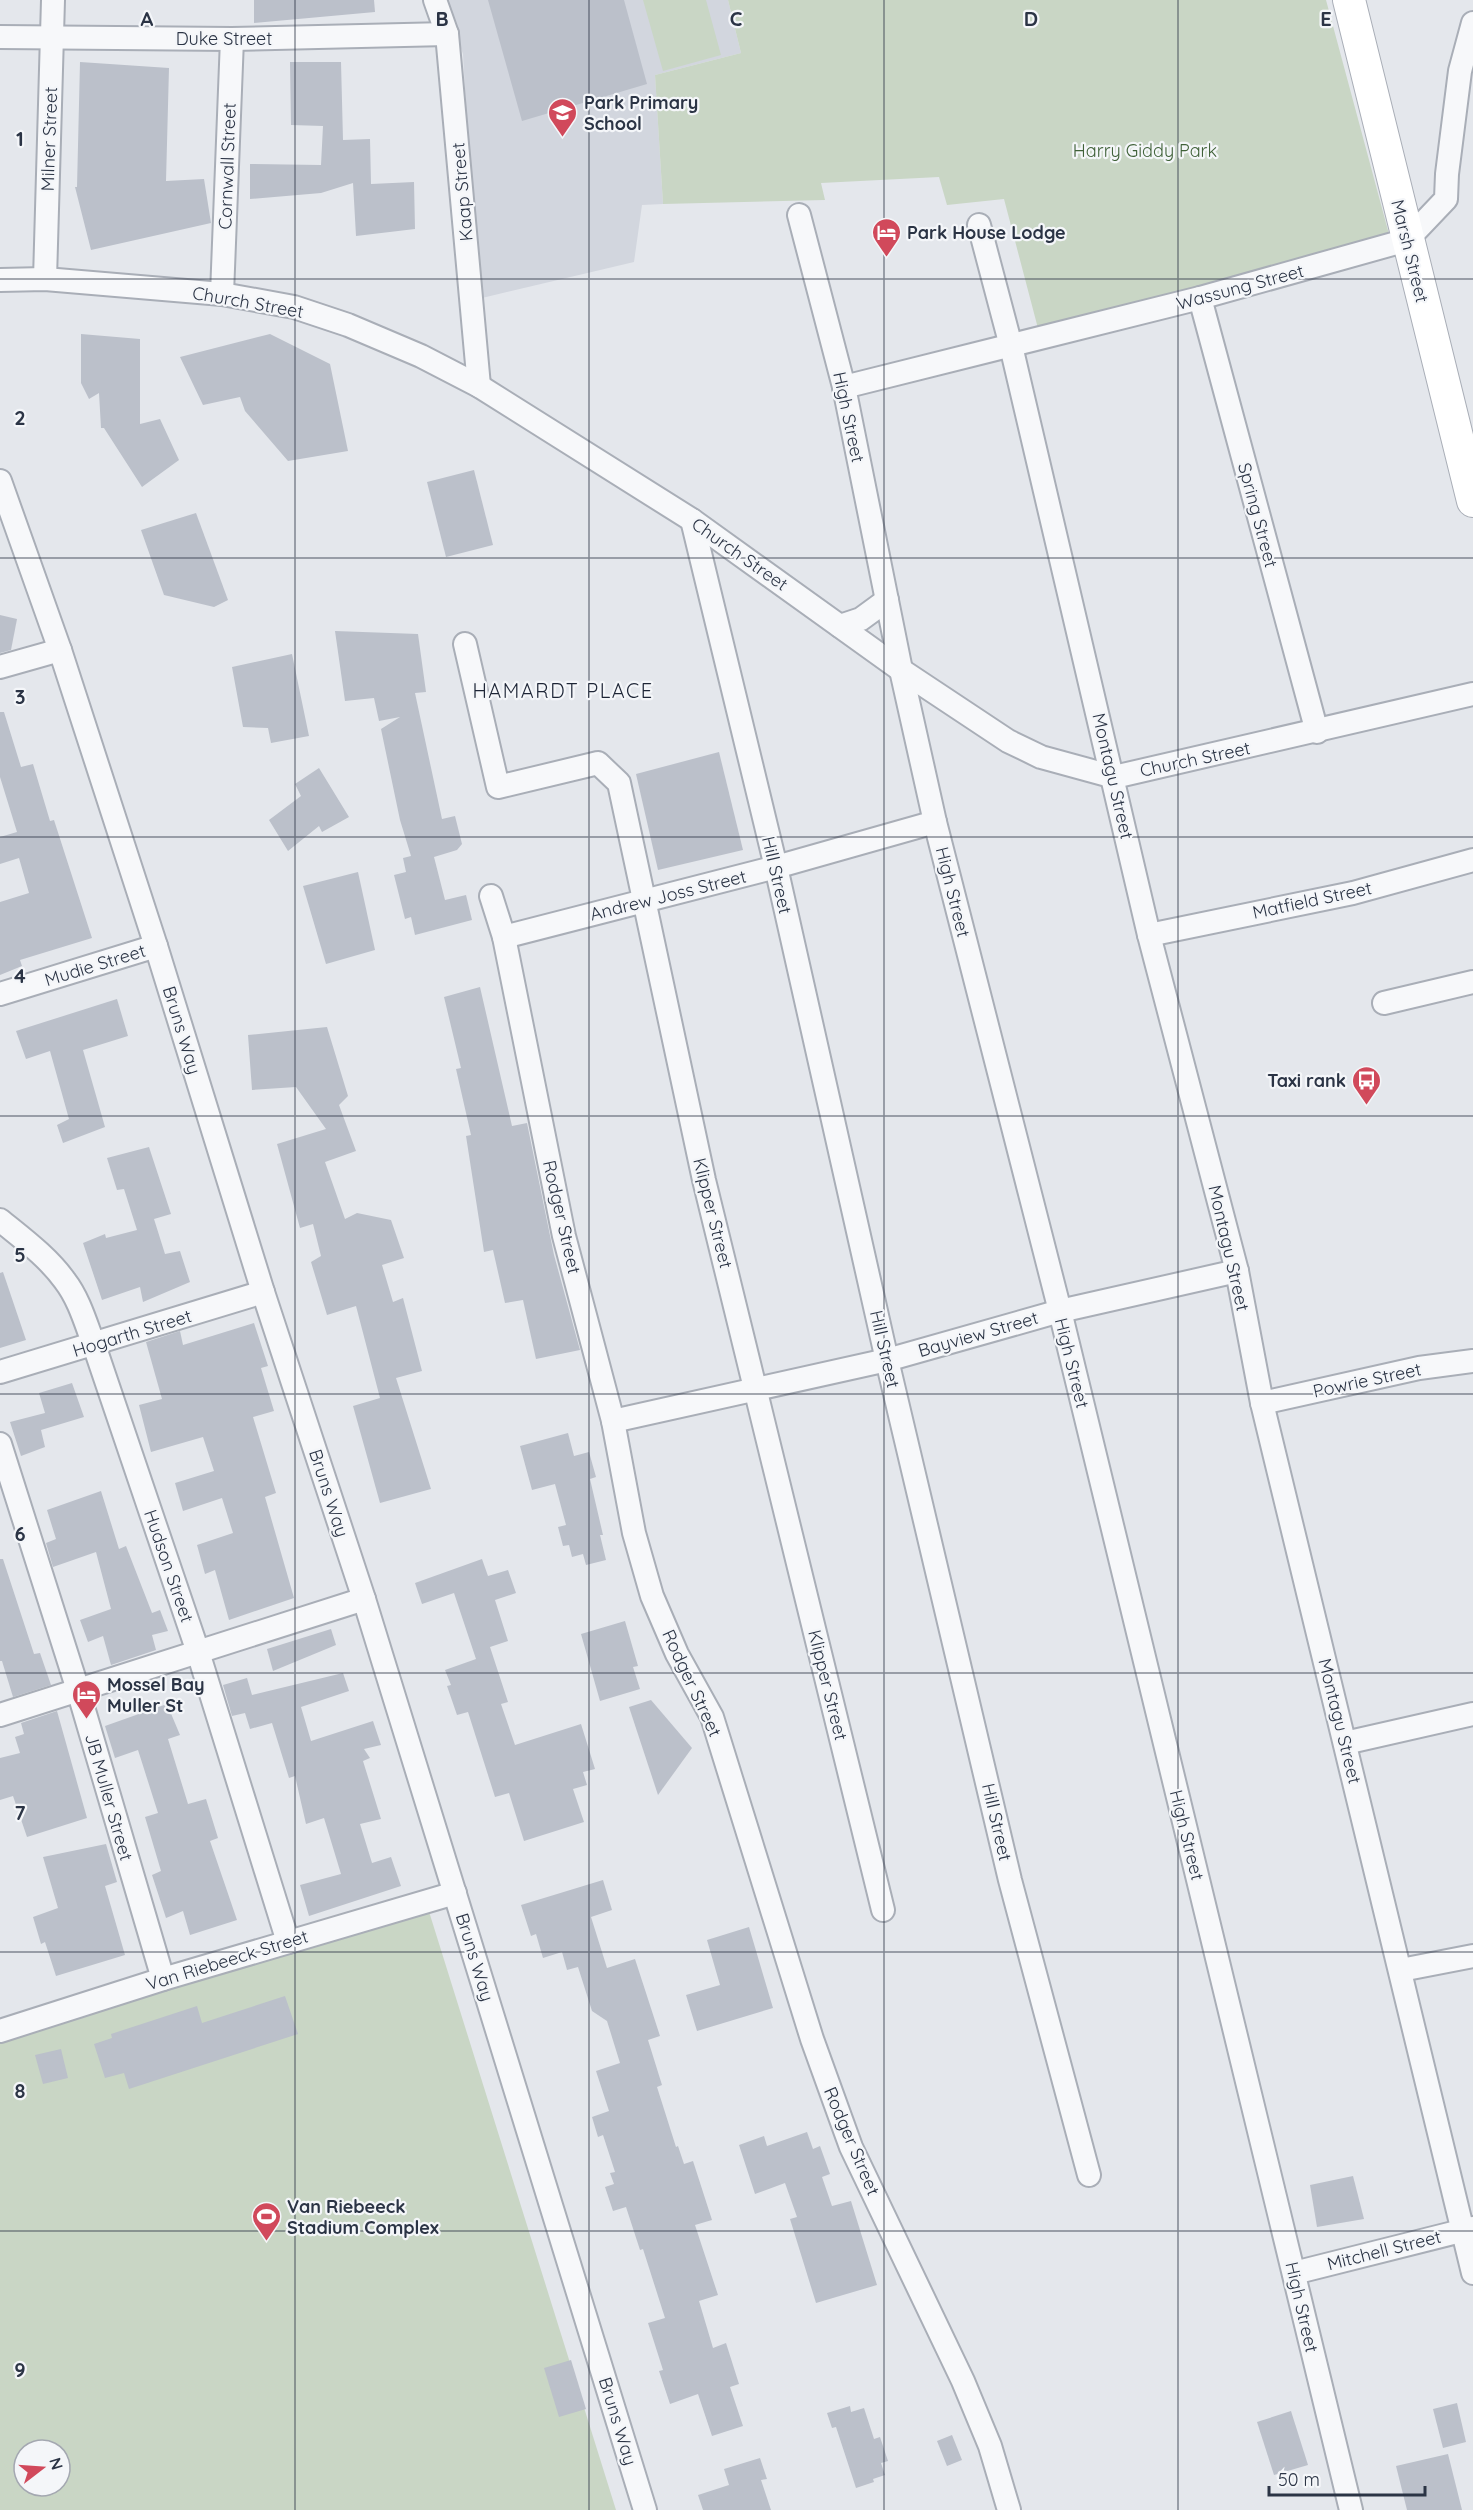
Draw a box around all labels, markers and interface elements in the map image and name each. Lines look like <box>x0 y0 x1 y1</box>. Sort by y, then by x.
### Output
text: A <box>141 6 154 31</box>
text: B <box>435 6 449 31</box>
text: C <box>730 6 743 31</box>
text: D <box>1024 6 1038 31</box>
text: E <box>1320 6 1332 31</box>
street label: Duke Street <box>176 27 272 50</box>
street label: Milner Street <box>36 86 62 192</box>
place label: Park Primary School <box>584 91 698 135</box>
school or university icon: Park Primary School <box>547 96 579 138</box>
street label: Cornwall Street <box>213 102 241 230</box>
text: 1 <box>16 126 24 151</box>
park label: Harry Giddy Park <box>1073 139 1217 162</box>
street label: Kaap Street <box>446 142 478 242</box>
street label: Marsh Street <box>1386 197 1434 305</box>
hotel icon: Park House Lodge <box>870 216 902 258</box>
place label: Park House Lodge <box>907 221 1066 244</box>
street label: Wassung Street <box>1174 259 1306 315</box>
street label: Church Street <box>191 281 305 323</box>
street label: High Street <box>828 369 870 465</box>
text: 2 <box>14 405 26 430</box>
street label: Spring Street <box>1233 460 1283 570</box>
street label: Church Street <box>687 512 793 596</box>
district label: HAMARDT PLACE <box>472 678 654 703</box>
text: 3 <box>15 684 25 709</box>
street label: Montagu Street <box>1087 711 1139 841</box>
street label: Church Street <box>1138 736 1252 782</box>
street label: Hill Street <box>757 834 797 916</box>
street label: High Street <box>931 844 975 940</box>
street label: Andrew Joss Street <box>587 864 749 926</box>
street label: Matfield Street <box>1250 876 1374 924</box>
street label: Mudie Street <box>42 939 148 991</box>
text: 4 <box>14 963 26 988</box>
street label: Bruns Way <box>158 983 206 1077</box>
bus stop icon: Taxi rank <box>1351 1064 1383 1106</box>
place label: Taxi rank <box>1267 1069 1346 1092</box>
street label: Klipper Street <box>688 1155 738 1271</box>
street label: Rodger Street <box>538 1158 586 1276</box>
street label: Montagu Street <box>1203 1183 1255 1313</box>
text: 5 <box>14 1242 26 1267</box>
street label: Hogarth Street <box>70 1304 194 1362</box>
street label: Bayview Street <box>915 1306 1041 1362</box>
street label: Hill Street <box>865 1308 905 1390</box>
street label: High Street <box>1050 1315 1094 1411</box>
street label: Powrie Street <box>1311 1357 1423 1403</box>
street label: Bruns Way <box>304 1446 354 1540</box>
street label: Hudson Street <box>139 1506 199 1626</box>
text: 6 <box>14 1521 26 1546</box>
street label: Rodger Street <box>657 1626 727 1740</box>
street label: Klipper Street <box>803 1627 853 1743</box>
street label: Montagu Street <box>1313 1656 1367 1786</box>
place label: Mossel Bay Muller St <box>107 1673 205 1717</box>
hotel icon: Mossel Bay Muller St <box>70 1678 102 1720</box>
street label: JB Muller Street <box>80 1731 138 1863</box>
street label: Hill Street <box>977 1781 1017 1863</box>
street label: High Street <box>1165 1787 1209 1883</box>
text: 7 <box>15 1800 26 1825</box>
street label: Bruns Way <box>451 1910 499 2004</box>
street label: Van Riebeeck Street <box>143 1924 311 1996</box>
text: 8 <box>15 2078 26 2103</box>
street label: Rodger Street <box>819 2083 885 2199</box>
place label: Van Riebeeck Stadium Complex <box>287 2195 439 2239</box>
sports icon: Van Riebeeck Stadium Complex <box>250 2200 282 2242</box>
street label: Mitchell Street <box>1325 2225 1443 2275</box>
street label: High Street <box>1280 2259 1324 2355</box>
text: 9 <box>14 2357 26 2382</box>
street label: Bruns Way <box>594 2374 642 2468</box>
north arrow <box>12 2438 72 2498</box>
text: N <box>45 2455 68 2472</box>
scale bar <box>1269 2459 1425 2497</box>
text: 50 m <box>1278 2468 1320 2491</box>

